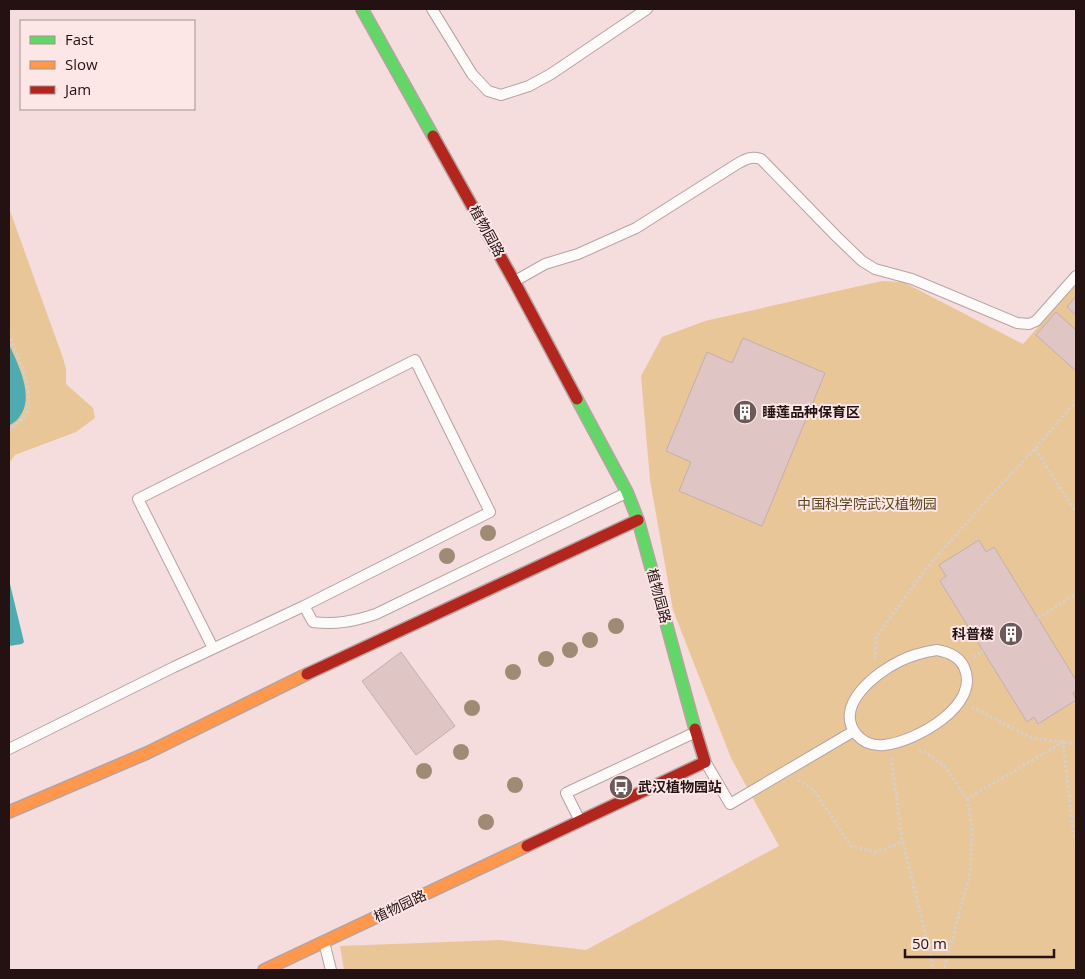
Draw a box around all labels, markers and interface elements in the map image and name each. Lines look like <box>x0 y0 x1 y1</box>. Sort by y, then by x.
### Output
legend <box>20 20 195 110</box>
text: Fast <box>65 29 94 49</box>
text: Slow <box>65 54 98 74</box>
text: Jam <box>63 79 91 99</box>
street label: 植物园路 <box>466 202 509 260</box>
building icon: 睡莲品种保育区 <box>732 399 758 425</box>
place label: 睡莲品种保育区 <box>762 402 860 421</box>
park label: 中国科学院武汉植物园 <box>797 494 937 513</box>
street label: 植物园路 <box>643 566 676 625</box>
building icon: 科普楼 <box>998 621 1024 647</box>
place label: 科普楼 <box>952 624 994 643</box>
bus stop icon: 武汉植物园站 <box>608 774 634 800</box>
place label: 武汉植物园站 <box>638 777 722 796</box>
street label: 植物园路 <box>370 885 429 926</box>
scale bar <box>905 926 1054 958</box>
text: 50 m <box>912 933 947 953</box>

